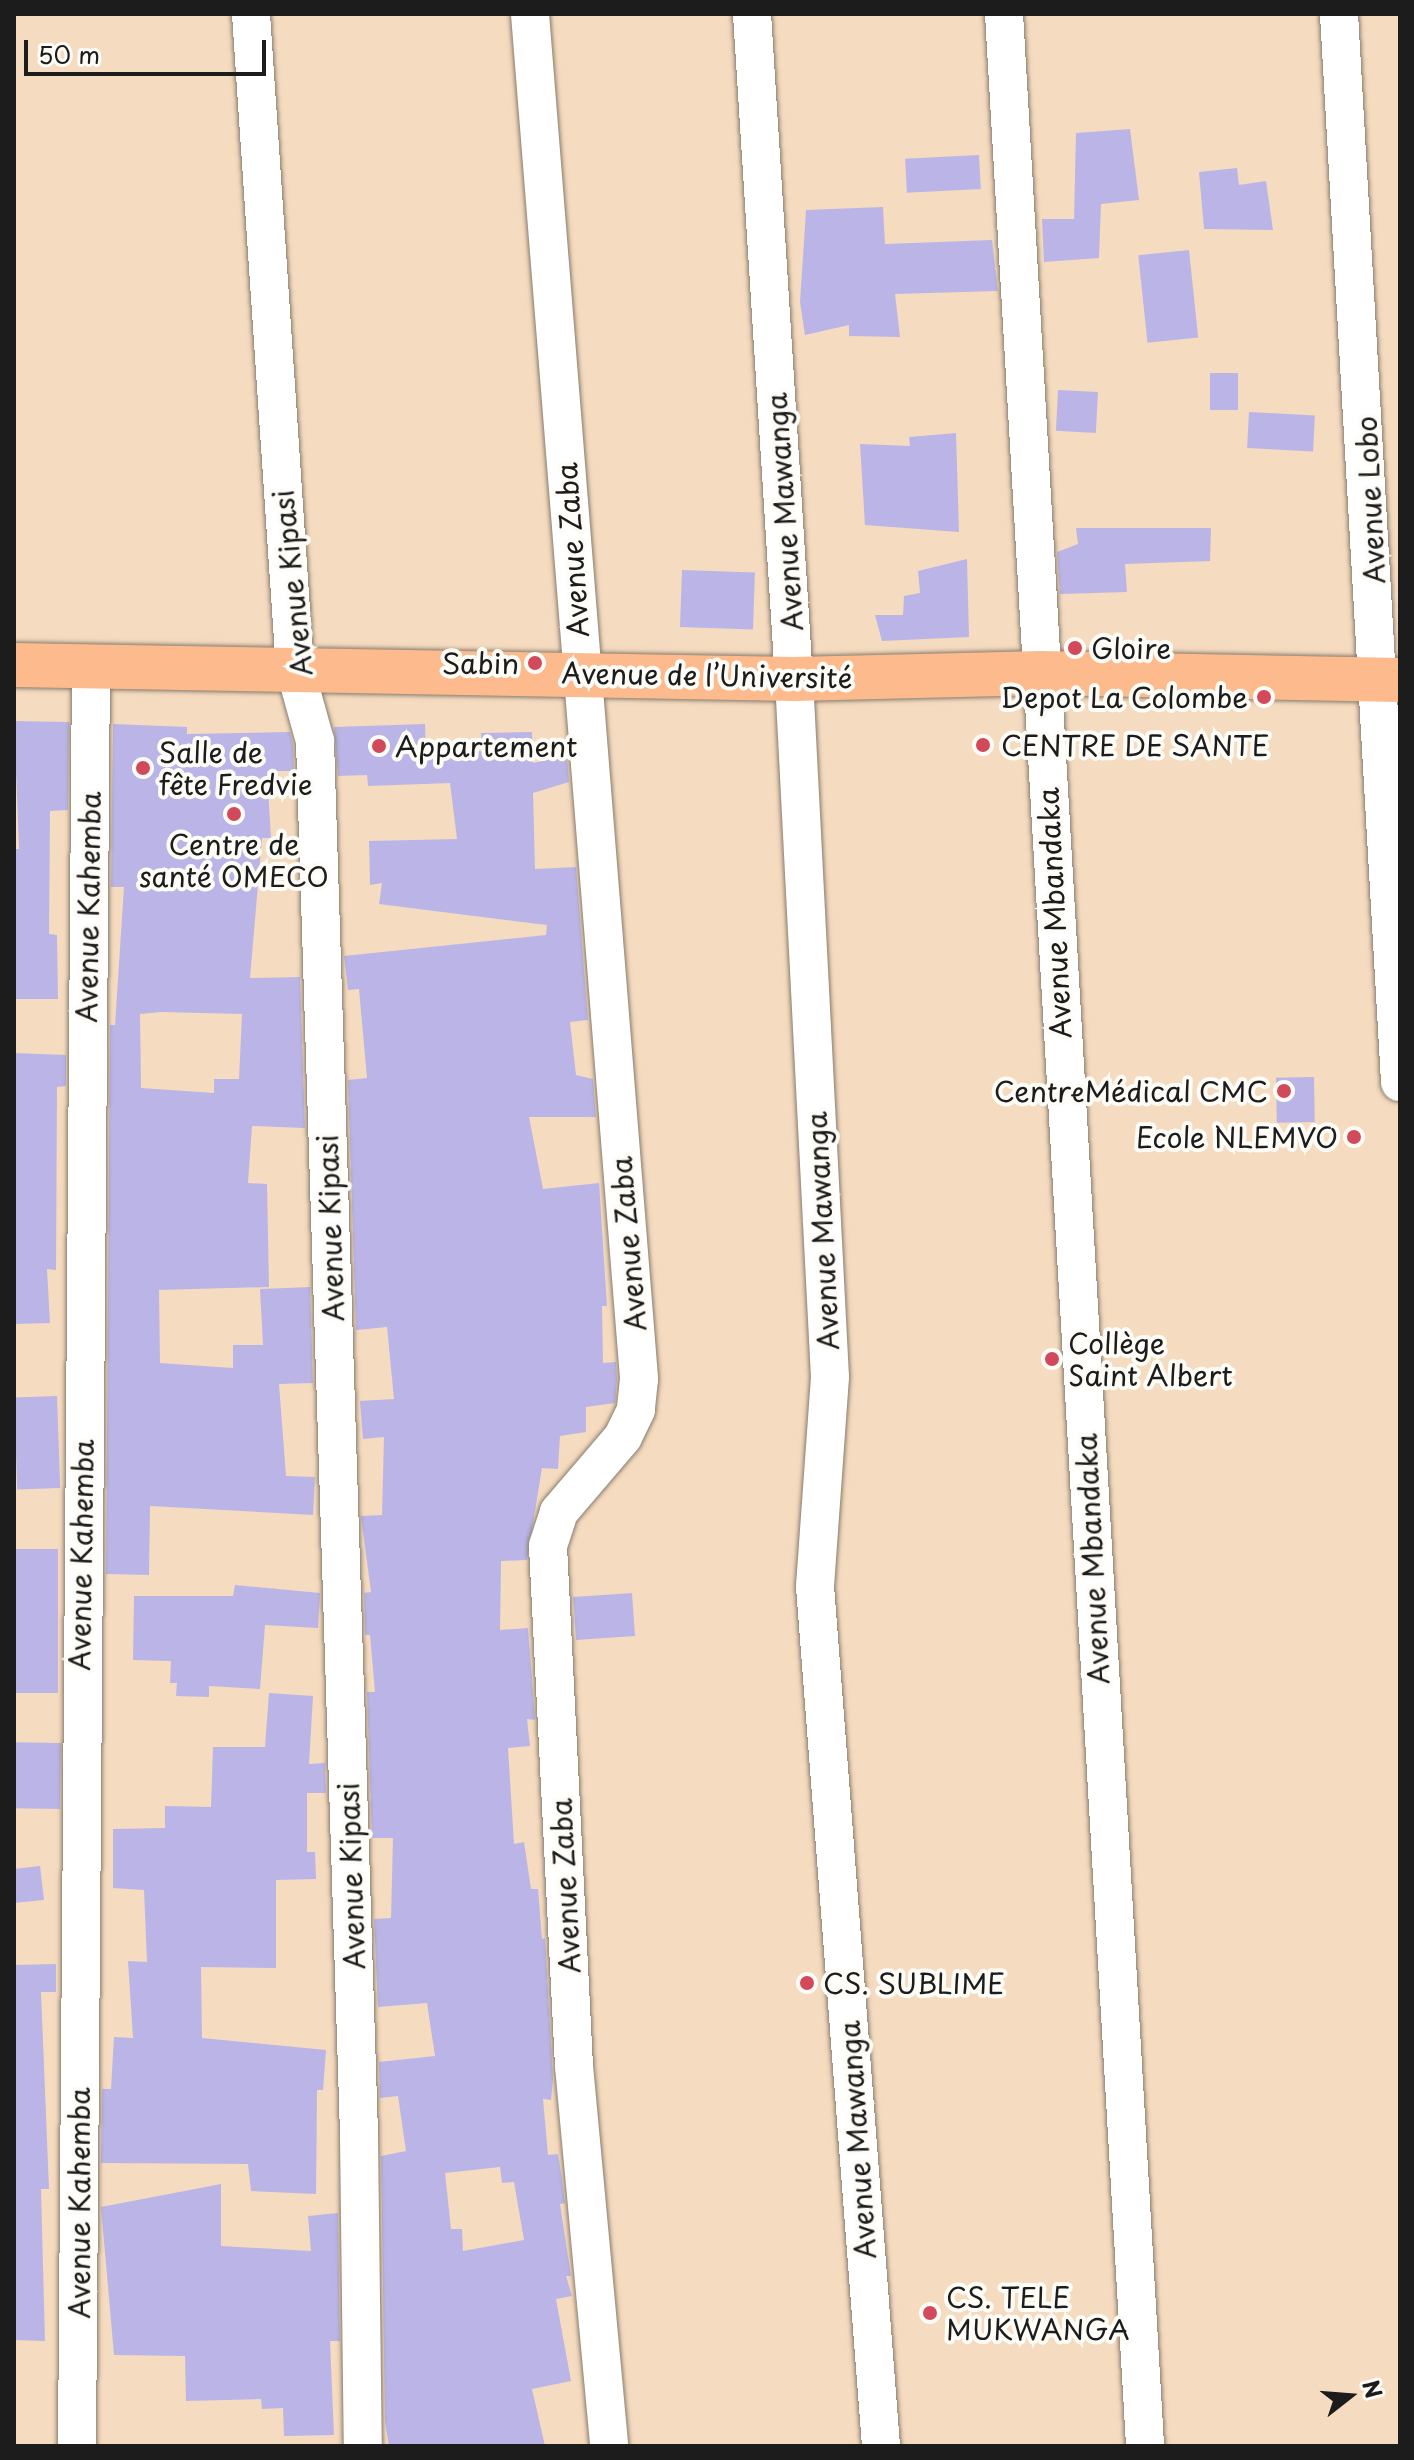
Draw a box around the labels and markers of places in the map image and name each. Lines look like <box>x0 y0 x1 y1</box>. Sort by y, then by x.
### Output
place label: Gloire <box>1091 631 1171 665</box>
marker: Gloire <box>1066 639 1084 657</box>
place label: Sabin <box>442 646 519 680</box>
marker: Sabin <box>526 654 544 672</box>
place label: Depot La Colombe <box>998 680 1248 714</box>
marker: Depot La Colombe <box>1255 688 1273 706</box>
place label: CENTRE DE SANTE <box>1001 728 1275 762</box>
place label: Appartement <box>395 729 578 763</box>
marker: CENTRE DE SANTE <box>972 734 994 756</box>
place label: Salle de fête Fredvie <box>159 735 314 801</box>
marker: Appartement <box>370 737 388 755</box>
marker: Salle de fête Fredvie <box>134 759 152 777</box>
marker: Centre de santé OMECO <box>225 805 243 823</box>
place label: Centre de santé OMECO <box>140 827 328 893</box>
place label: CentreMédical CMC <box>993 1074 1268 1108</box>
marker: CentreMédical CMC <box>1275 1082 1293 1100</box>
place label: Ecole NLEMVO <box>1134 1120 1338 1154</box>
marker: Ecole NLEMVO <box>1345 1128 1363 1146</box>
place label: Collège Saint Albert <box>1068 1326 1232 1392</box>
marker: Collège Saint Albert <box>1043 1350 1061 1368</box>
place label: CS. SUBLIME <box>823 1966 1005 2000</box>
marker: CS. SUBLIME <box>798 1974 816 1992</box>
place label: CS. TELE MUKWANGA <box>946 2280 1130 2346</box>
marker: CS. TELE MUKWANGA <box>921 2304 939 2322</box>

